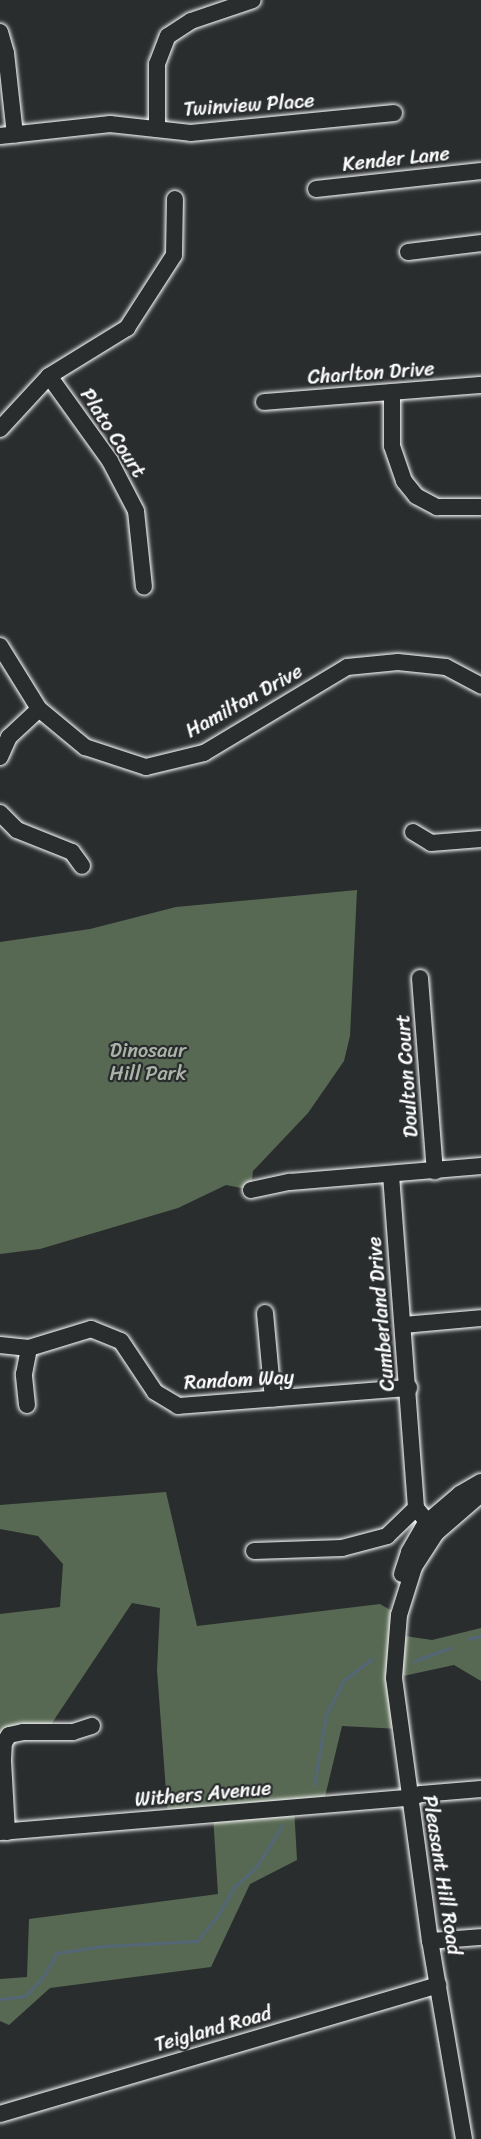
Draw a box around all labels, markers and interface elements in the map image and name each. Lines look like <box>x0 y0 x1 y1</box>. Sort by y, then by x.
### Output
street label: Twinview Place <box>183 88 315 122</box>
street label: Kender Lane <box>341 141 451 177</box>
street label: Charlton Drive <box>307 357 435 389</box>
street label: Plato Court <box>75 384 151 482</box>
street label: Hamilton Drive <box>181 659 307 743</box>
street label: Doulton Court <box>391 1014 423 1138</box>
park label: Dinosaur Hill Park <box>109 1039 187 1086</box>
street label: Cumberland Drive <box>362 1236 400 1392</box>
street label: Random Way <box>183 1365 295 1395</box>
street label: Withers Avenue <box>134 1776 272 1812</box>
street label: Pleasant Hill Road <box>418 1793 466 1957</box>
street label: Teigland Road <box>152 2001 274 2057</box>

